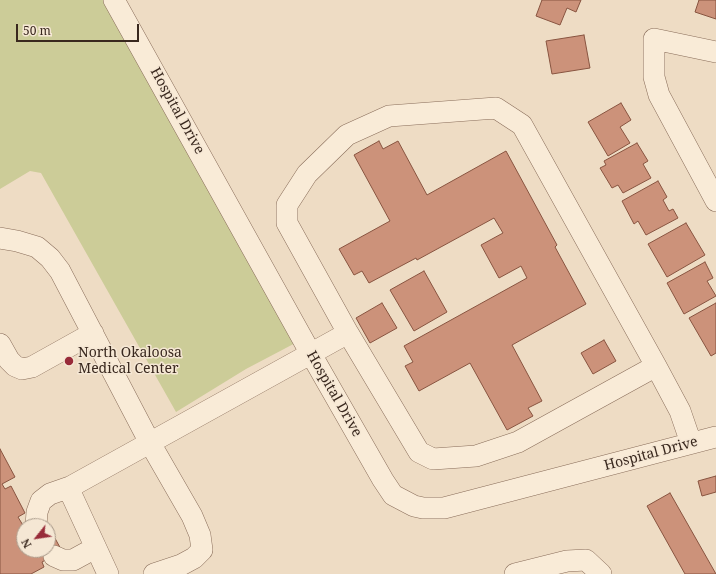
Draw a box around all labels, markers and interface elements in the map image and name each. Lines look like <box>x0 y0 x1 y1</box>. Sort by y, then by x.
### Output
scale bar <box>18 16 141 42</box>
text: 50 m <box>23 22 51 39</box>
street label: Hospital Drive <box>146 65 208 157</box>
place label: North Okaloosa Medical Center <box>78 345 182 378</box>
street label: Hospital Drive <box>303 348 365 440</box>
marker: North Okaloosa Medical Center <box>63 355 75 367</box>
street label: Hospital Drive <box>602 433 700 475</box>
north arrow <box>16 518 56 558</box>
text: N <box>17 536 35 551</box>

